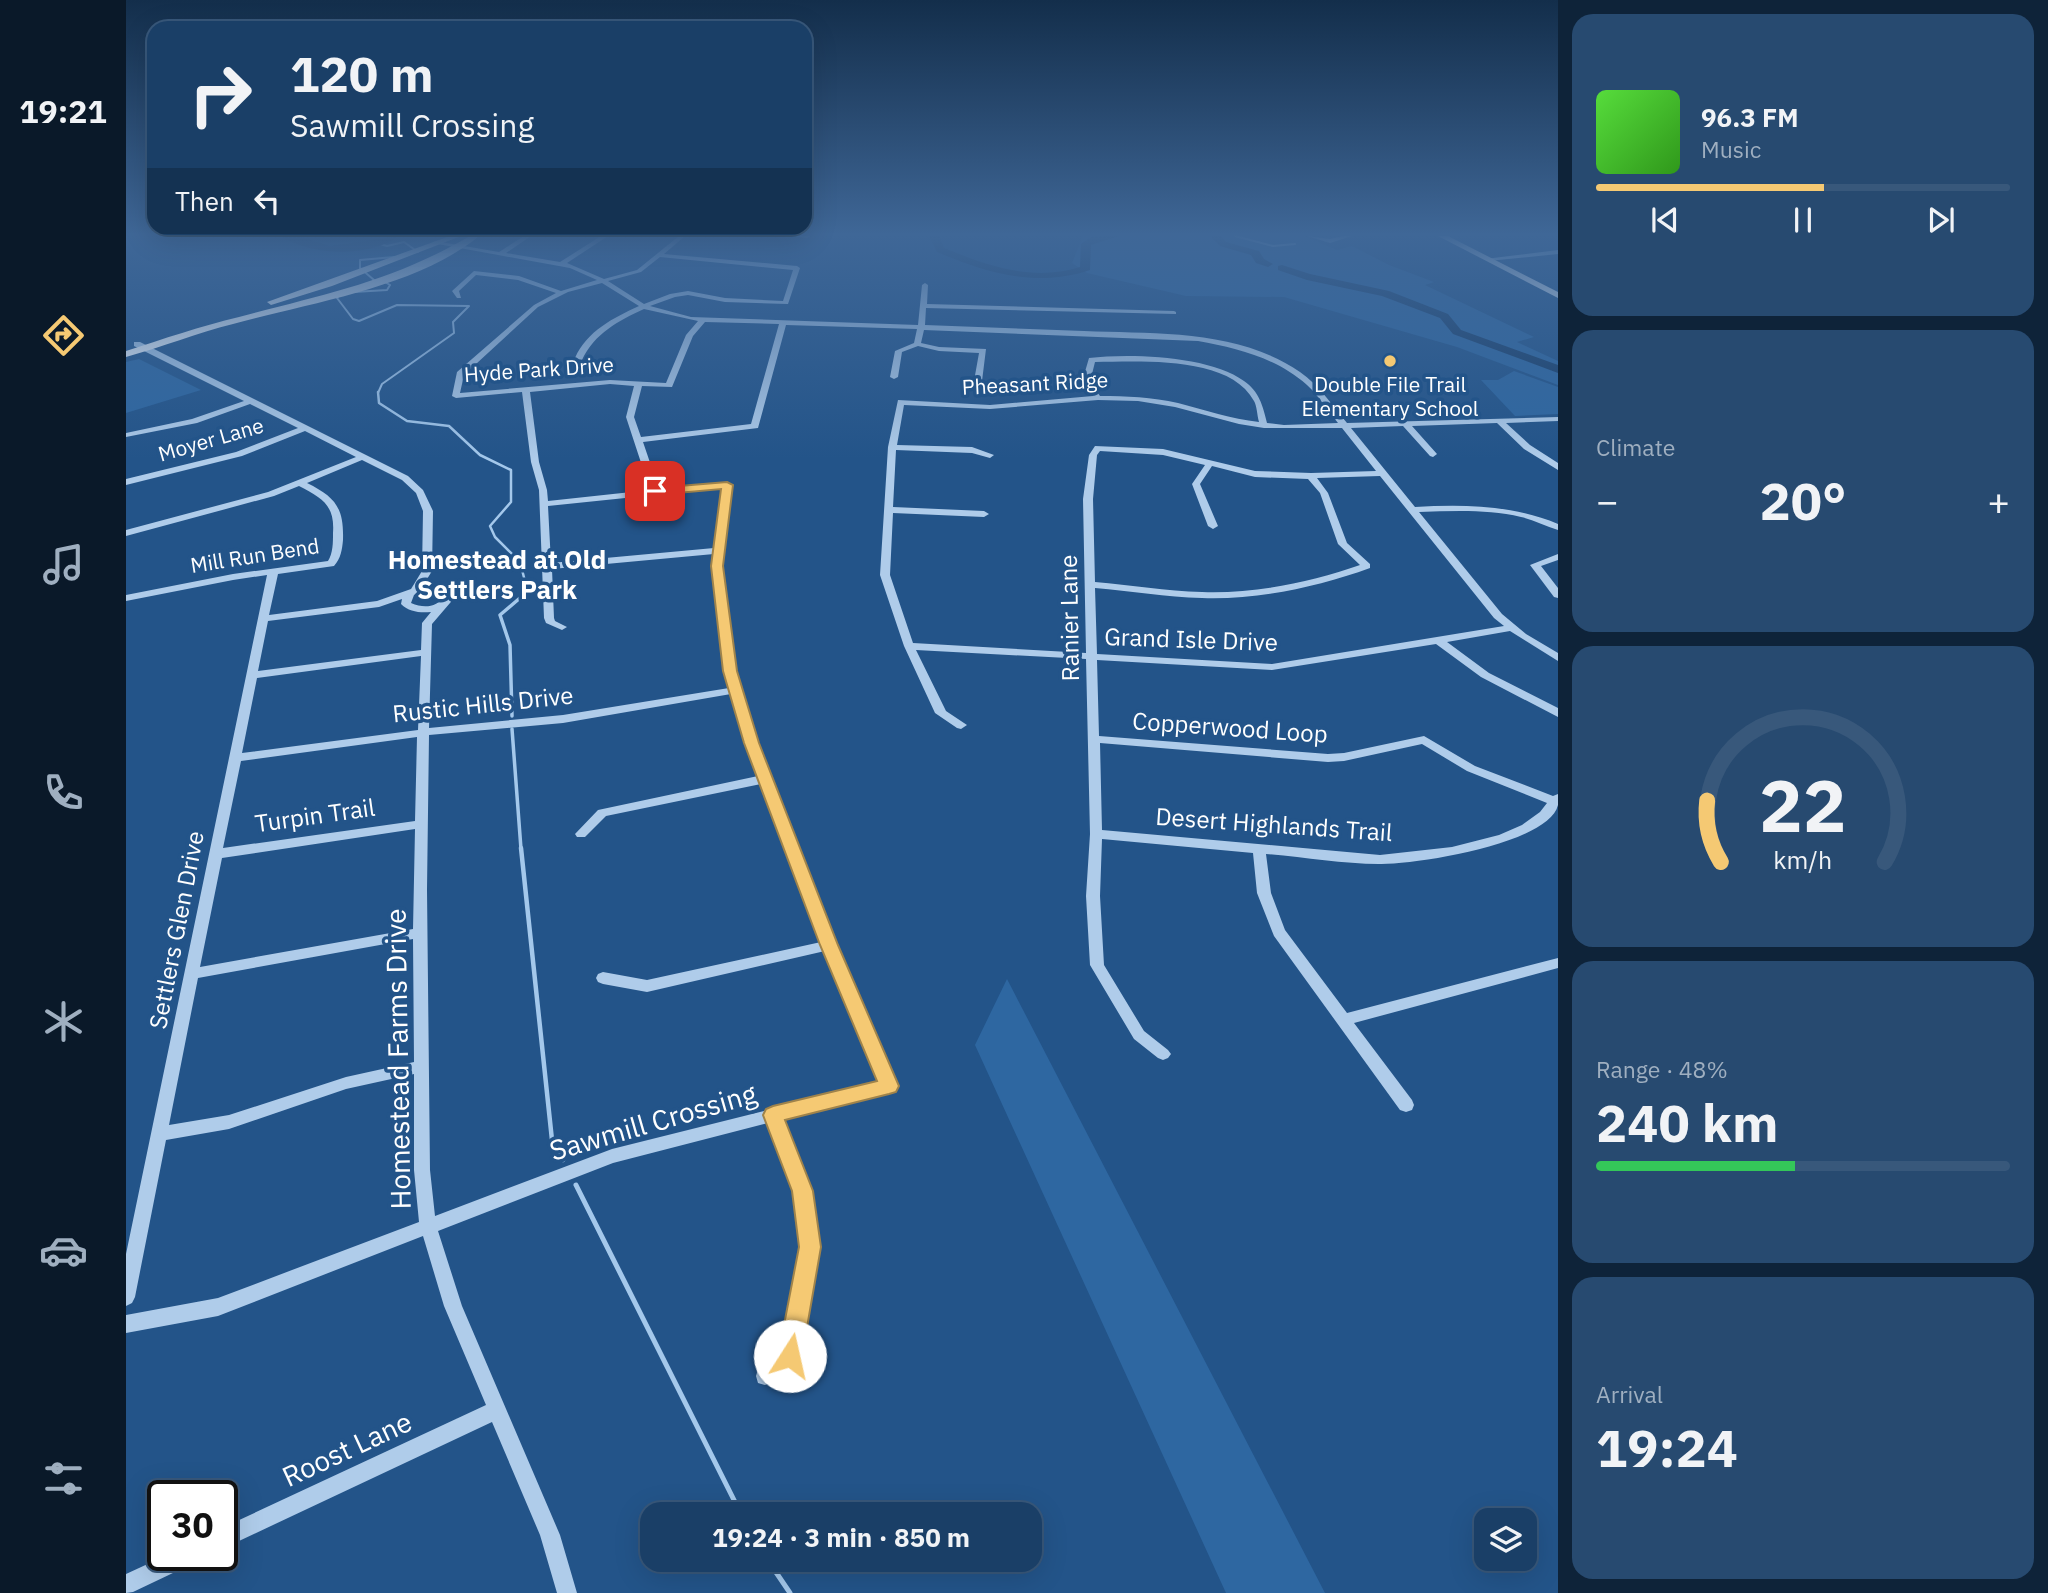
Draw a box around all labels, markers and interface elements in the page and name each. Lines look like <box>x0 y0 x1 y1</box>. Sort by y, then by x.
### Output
text: 120 m <box>290 42 434 105</box>
icon: right <box>175 49 266 140</box>
text: 19:21 <box>19 90 107 132</box>
text: 96.3 FM <box>1701 100 1799 134</box>
text: Sawmill Crossing <box>290 104 534 146</box>
text: Music <box>1701 134 1761 164</box>
icon: left <box>248 182 286 220</box>
text: Then <box>175 184 234 218</box>
icon: previous <box>1646 201 1684 239</box>
icon: pause <box>1784 201 1822 239</box>
icon: next <box>1922 201 1960 239</box>
icon: directions <box>39 311 88 360</box>
street label: Hyde Park Drive <box>463 350 615 388</box>
marker: Double File Trail Elementary School <box>1382 353 1398 369</box>
street label: Pheasant Ridge <box>961 365 1109 401</box>
place label: Double File Trail Elementary School <box>1301 370 1479 422</box>
street label: Moyer Lane <box>155 411 267 467</box>
text: Climate <box>1596 432 1675 462</box>
pin <box>625 461 685 521</box>
text: 20° <box>1760 467 1846 534</box>
icon: arrive <box>636 472 674 510</box>
text: − <box>1596 476 1619 525</box>
text: + <box>1987 476 2010 525</box>
street label: Mill Run Bend <box>188 531 321 579</box>
icon: music <box>39 540 88 589</box>
district label: Homestead at Old Settlers Park <box>388 542 606 606</box>
street label: Ranier Lane <box>1052 554 1086 682</box>
street label: Grand Isle Drive <box>1104 620 1278 658</box>
street label: Rustic Hills Drive <box>391 679 575 729</box>
street label: Copperwood Loop <box>1131 704 1329 750</box>
text: 22 <box>1759 758 1847 853</box>
icon: phone <box>39 768 88 817</box>
street label: Turpin Trail <box>253 791 377 839</box>
street label: Desert Highlands Trail <box>1155 800 1394 848</box>
street label: Settlers Glen Drive <box>141 828 211 1032</box>
text: km/h <box>1774 843 1832 876</box>
street label: Homestead Farms Drive <box>376 908 419 1210</box>
icon: climate <box>39 997 88 1046</box>
text: Range · 48% <box>1596 1054 1728 1084</box>
street label: Sawmill Crossing <box>545 1074 761 1169</box>
text: 240 km <box>1596 1089 1778 1156</box>
icon: car <box>39 1226 88 1275</box>
position arrow <box>753 1319 827 1393</box>
text: Arrival <box>1596 1379 1663 1409</box>
street label: Roost Lane <box>276 1402 418 1495</box>
text: 19:24 <box>1596 1414 1738 1481</box>
icon: filters <box>39 1454 88 1503</box>
speed limit sign: 30 <box>147 1480 238 1571</box>
map controls <box>1474 1508 1537 1571</box>
button: layers <box>1474 1508 1537 1571</box>
text: 19:24 · 3 min · 850 m <box>712 1520 970 1554</box>

